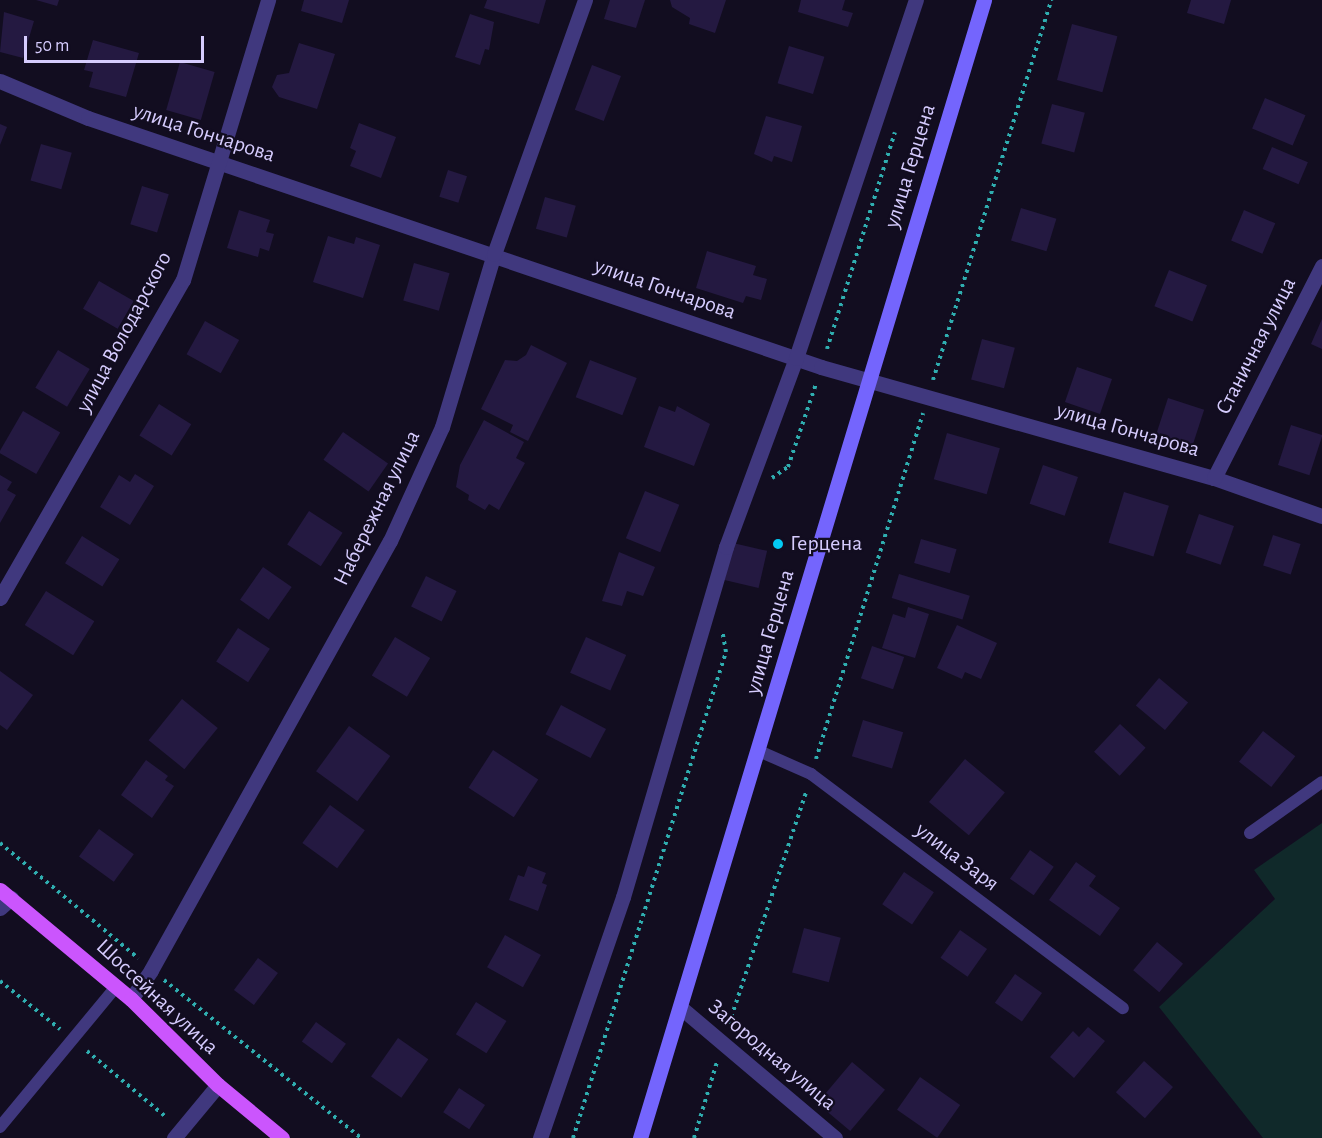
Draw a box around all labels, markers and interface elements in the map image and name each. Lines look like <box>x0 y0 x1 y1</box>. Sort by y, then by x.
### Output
scale bar <box>27 24 207 62</box>
text: 50 m <box>35 37 69 55</box>
street label: улица Гончарова <box>130 98 278 168</box>
street label: улица Герцена <box>879 101 941 231</box>
street label: улица Володарского <box>70 247 178 417</box>
street label: улица Гончарова <box>591 252 739 326</box>
street label: Станичная улица <box>1210 273 1302 419</box>
street label: улица Гончарова <box>1053 397 1203 463</box>
street label: Набережная улица <box>328 426 426 590</box>
place label: Герцена <box>790 531 862 557</box>
marker: Герцена <box>771 537 785 551</box>
street label: улица Герцена <box>740 567 800 697</box>
street label: улица Заря <box>910 817 1004 897</box>
street label: Шоссейная улица <box>90 934 224 1060</box>
street label: Загородная улица <box>703 994 841 1116</box>

